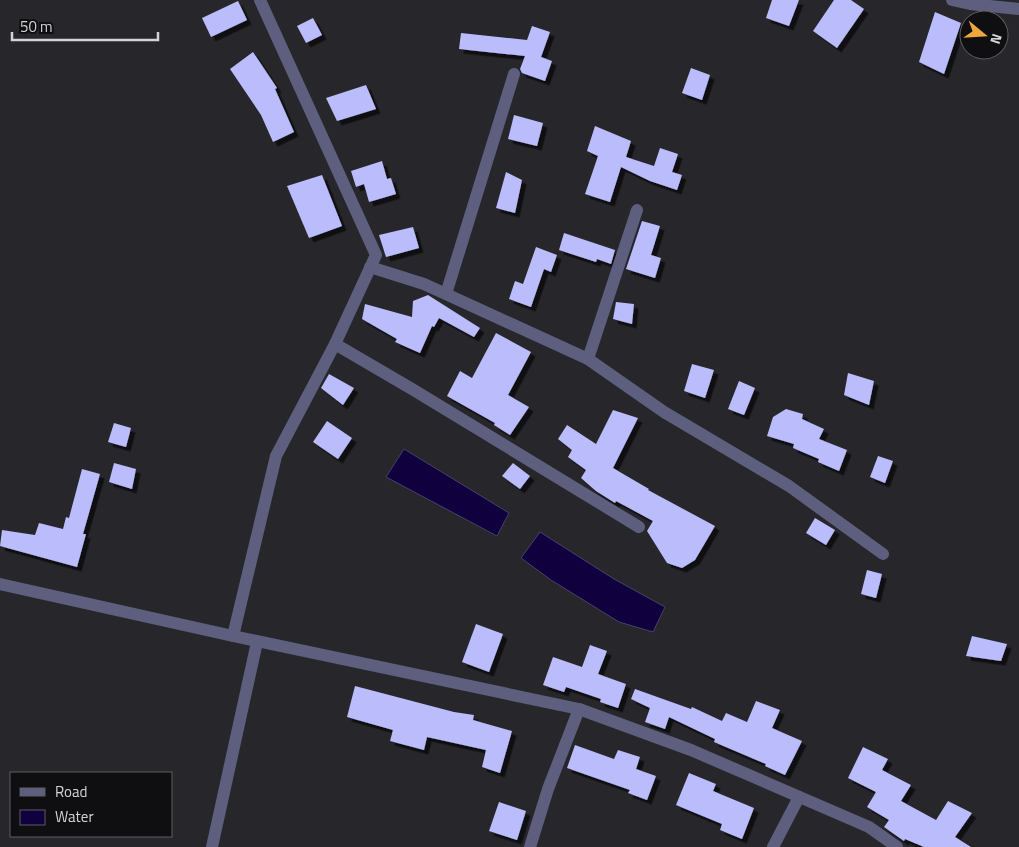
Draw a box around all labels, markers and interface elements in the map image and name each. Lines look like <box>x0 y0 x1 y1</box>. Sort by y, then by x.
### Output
scale bar <box>12 10 159 42</box>
north arrow <box>959 10 1009 60</box>
text: 50 m <box>20 15 53 38</box>
text: N <box>985 31 1008 47</box>
legend <box>10 772 172 837</box>
text: Road <box>55 780 87 803</box>
text: Water <box>55 805 94 828</box>

